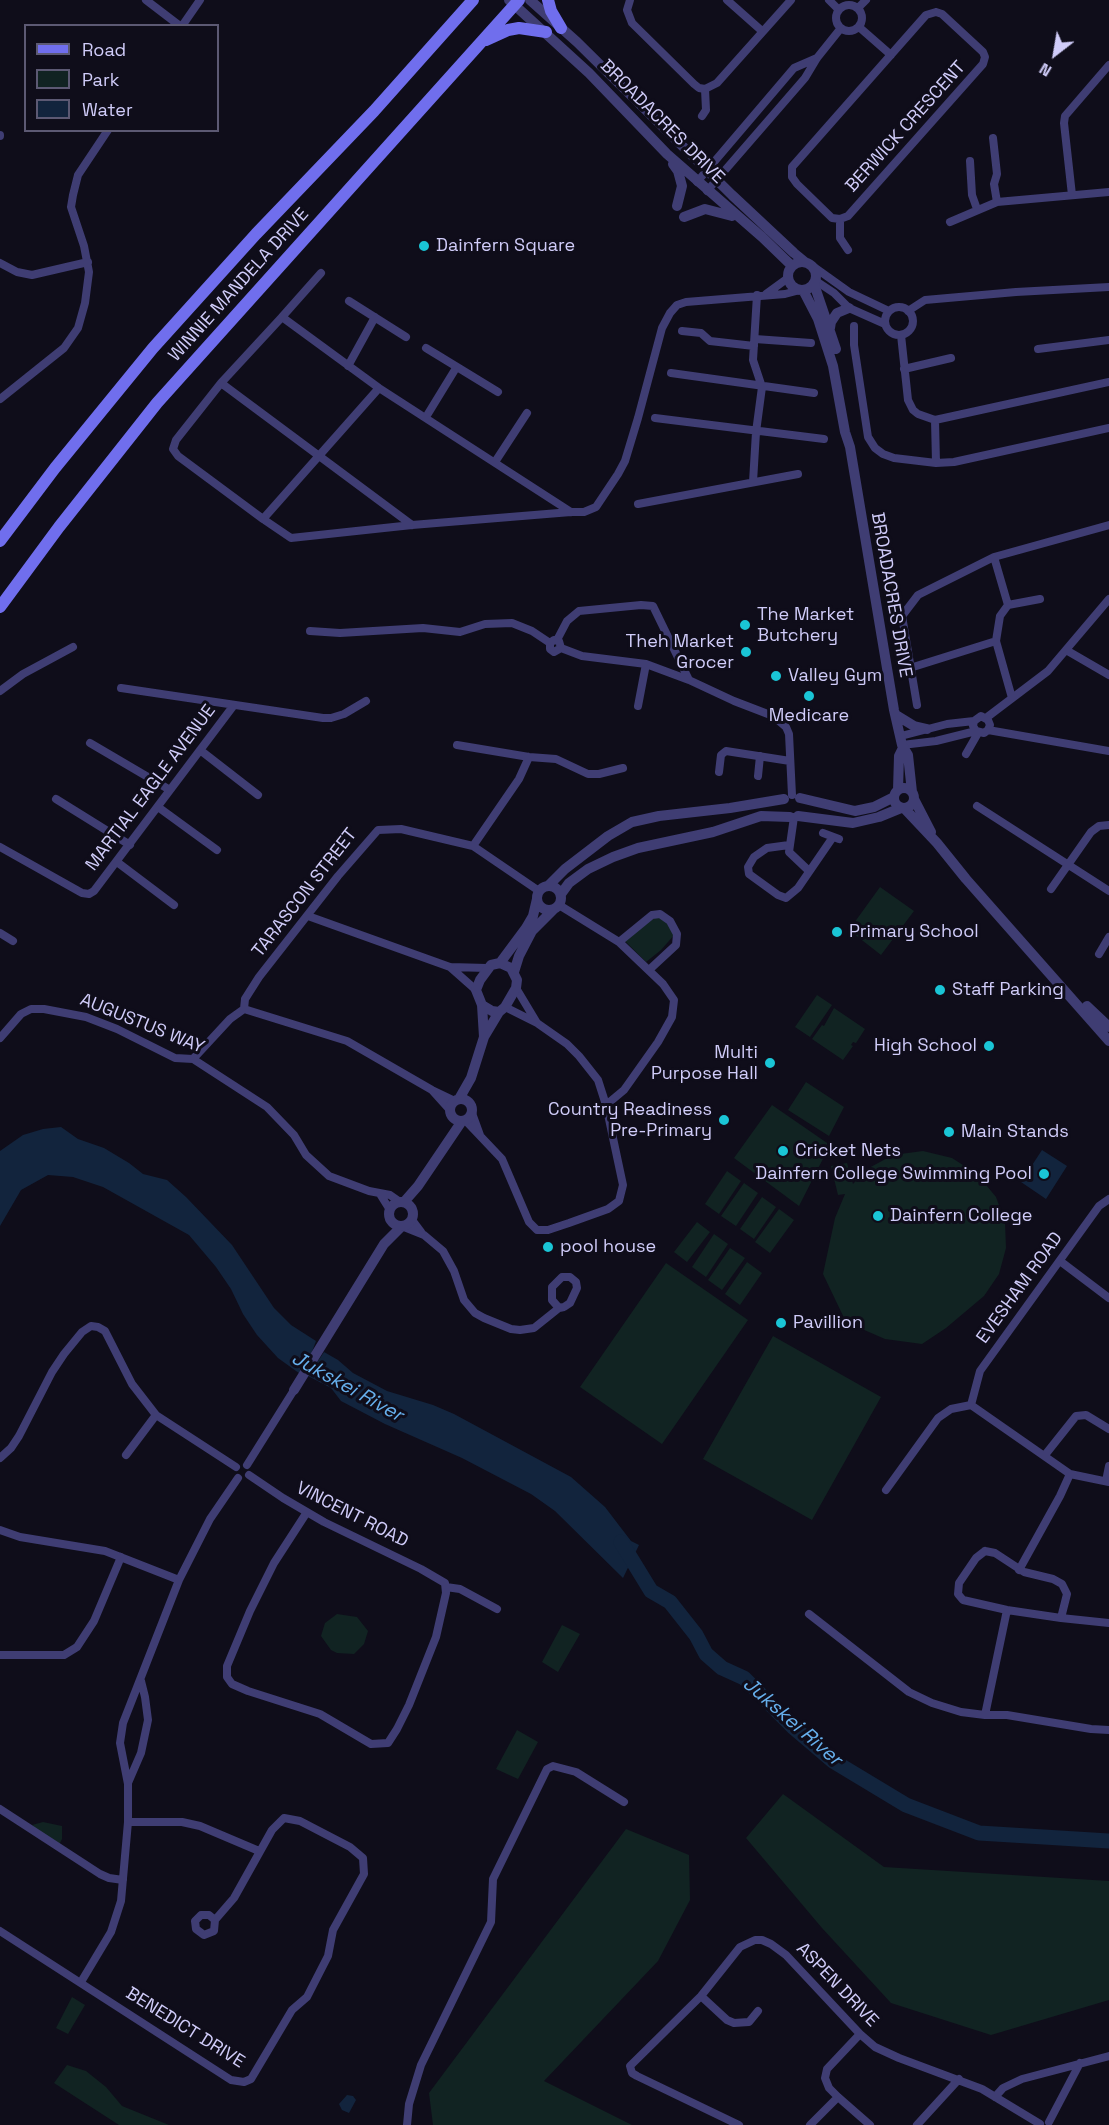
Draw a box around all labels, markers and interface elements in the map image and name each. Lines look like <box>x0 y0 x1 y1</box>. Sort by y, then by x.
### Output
legend <box>24 24 219 132</box>
north arrow <box>1025 24 1085 84</box>
text: Road <box>82 38 126 61</box>
street label: BROADACRES DRIVE <box>595 55 729 189</box>
street label: BERWICK CRESCENT <box>841 57 971 197</box>
text: N <box>1035 58 1055 82</box>
text: Park <box>82 68 119 91</box>
text: Water <box>82 98 133 121</box>
street label: WINNIE MANDELA DRIVE <box>164 204 314 366</box>
place label: Dainfern Square <box>436 235 575 257</box>
marker: Dainfern Square <box>417 239 431 253</box>
street label: BROADACRES DRIVE <box>866 511 916 679</box>
place label: The Market Butchery <box>757 604 854 646</box>
marker: The Market Butchery <box>738 618 752 632</box>
place label: Theh Market Grocer <box>626 631 734 674</box>
marker: Theh Market Grocer <box>739 645 753 659</box>
place label: Valley Gym <box>788 665 882 687</box>
marker: Valley Gym <box>769 669 783 683</box>
marker: Medicare <box>802 689 816 703</box>
street label: MARTIAL EAGLE AVENUE <box>81 701 221 875</box>
place label: Medicare <box>769 705 849 727</box>
street label: TARASCON STREET <box>248 824 362 962</box>
place label: Primary School <box>849 921 979 943</box>
marker: Primary School <box>830 925 844 939</box>
place label: Staff Parking <box>952 979 1064 1001</box>
marker: Staff Parking <box>933 983 947 997</box>
street label: AUGUSTUS WAY <box>77 989 207 1059</box>
place label: High School <box>874 1035 977 1057</box>
marker: High School <box>982 1039 996 1053</box>
place label: Multi Purpose Hall <box>651 1042 758 1084</box>
marker: Multi Purpose Hall <box>763 1056 777 1070</box>
place label: Country Readiness Pre-Primary <box>548 1099 712 1142</box>
marker: Country Readiness Pre-Primary <box>717 1113 731 1127</box>
place label: Main Stands <box>961 1121 1069 1143</box>
marker: Main Stands <box>942 1125 956 1139</box>
place label: Cricket Nets <box>795 1140 901 1162</box>
marker: Cricket Nets <box>776 1144 790 1158</box>
place label: Dainfern College Swimming Pool <box>755 1163 1032 1185</box>
marker: Dainfern College Swimming Pool <box>1037 1167 1051 1181</box>
place label: Dainfern College <box>890 1205 1032 1227</box>
marker: Dainfern College <box>871 1209 885 1223</box>
street label: EVESHAM ROAD <box>972 1228 1068 1348</box>
place label: pool house <box>560 1236 656 1258</box>
marker: pool house <box>541 1240 555 1254</box>
place label: Pavillion <box>793 1312 863 1334</box>
marker: Pavillion <box>774 1316 788 1330</box>
water label: Jukskei River <box>287 1346 407 1428</box>
street label: VINCENT ROAD <box>292 1477 412 1553</box>
water label: Jukskei River <box>737 1672 847 1772</box>
street label: ASPEN DRIVE <box>791 1938 883 2032</box>
street label: BENEDICT DRIVE <box>122 1983 248 2073</box>

